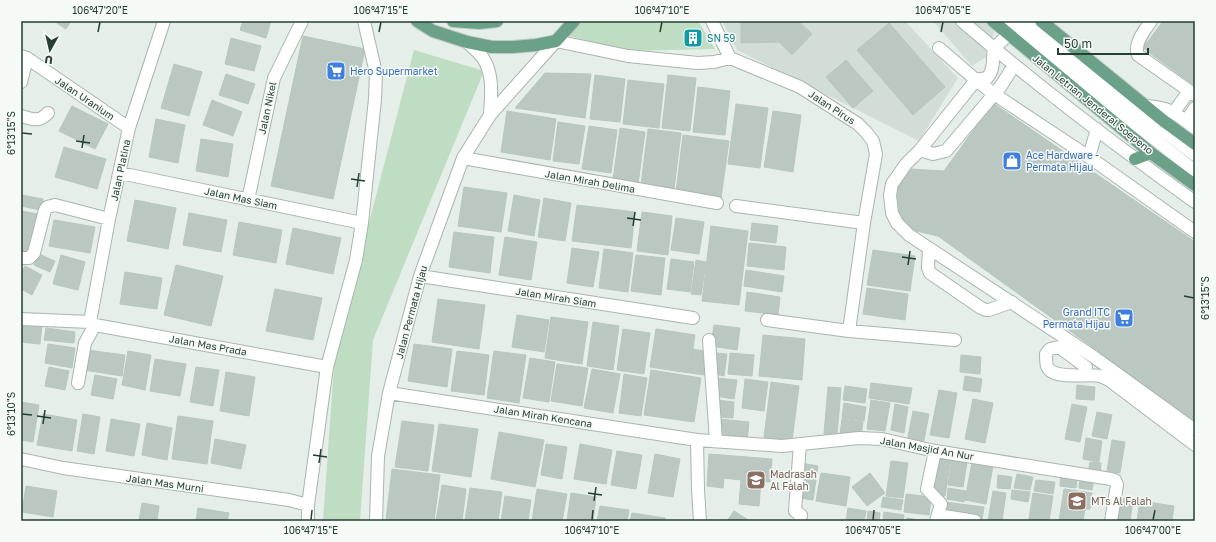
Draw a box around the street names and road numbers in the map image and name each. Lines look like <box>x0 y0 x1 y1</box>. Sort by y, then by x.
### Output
street label: Jalan Letnan Jenderal Soepeno <box>1030 52 1156 156</box>
street label: Jalan Uranium <box>53 74 117 122</box>
street label: Jalan Nikel <box>256 81 278 135</box>
street label: Jalan Pirus <box>806 87 858 127</box>
street label: Jalan Platina <box>108 138 132 202</box>
street label: Jalan Mirah Delima <box>544 167 636 195</box>
street label: Jalan Mas Siam <box>203 184 279 212</box>
street label: Jalan Permata Hijau <box>393 264 429 360</box>
street label: Jalan Mirah Siam <box>515 285 597 309</box>
street label: Jalan Mas Prada <box>168 332 248 358</box>
street label: Jalan Mirah Kencana <box>493 402 593 430</box>
street label: Jalan Masjid An Nur <box>879 434 975 462</box>
street label: Jalan Mas Murni <box>125 472 205 494</box>

